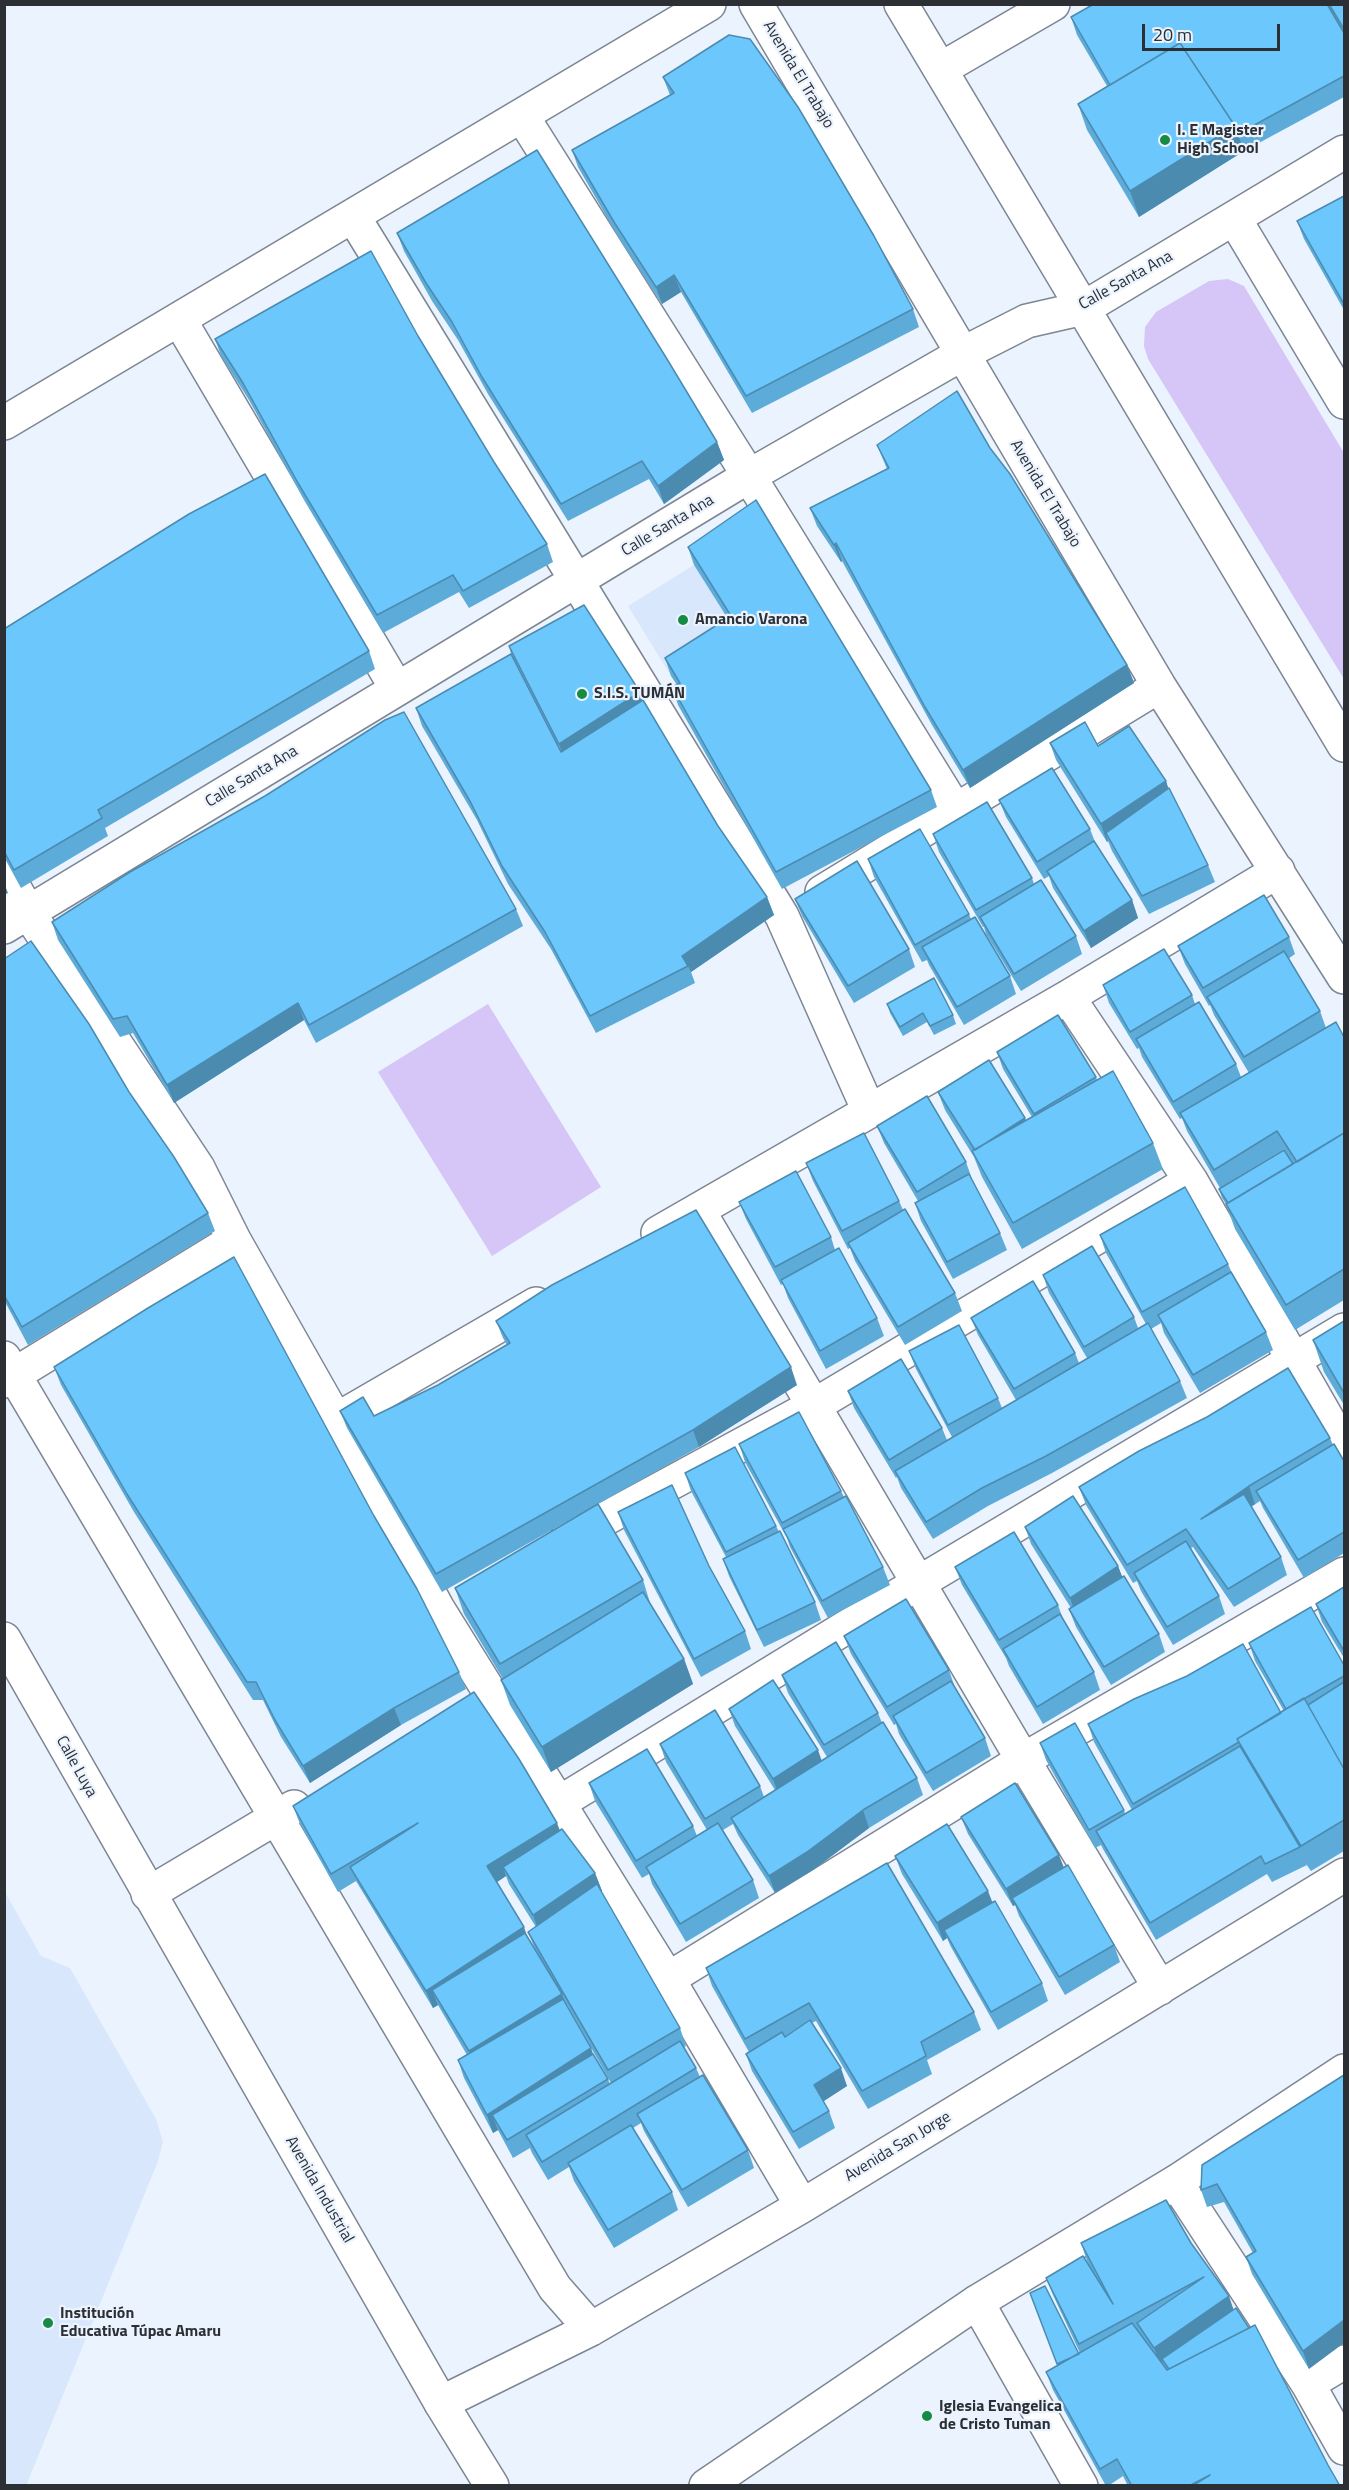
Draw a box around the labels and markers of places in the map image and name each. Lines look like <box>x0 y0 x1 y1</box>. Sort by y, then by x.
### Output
place label: I. E Magister High School <box>1177 121 1264 159</box>
marker: I. E Magister High School <box>1158 133 1172 147</box>
place label: Amancio Varona <box>695 610 807 630</box>
marker: Amancio Varona <box>676 613 690 627</box>
place label: S.I.S. TUMÁN <box>594 684 685 704</box>
marker: S.I.S. TUMÁN <box>575 687 589 701</box>
place label: Institución Educativa Túpac Amaru <box>60 2304 221 2342</box>
marker: Institución Educativa Túpac Amaru <box>41 2316 55 2330</box>
place label: Iglesia Evangelica de Cristo Tuman <box>939 2397 1062 2435</box>
marker: Iglesia Evangelica de Cristo Tuman <box>920 2409 934 2423</box>

